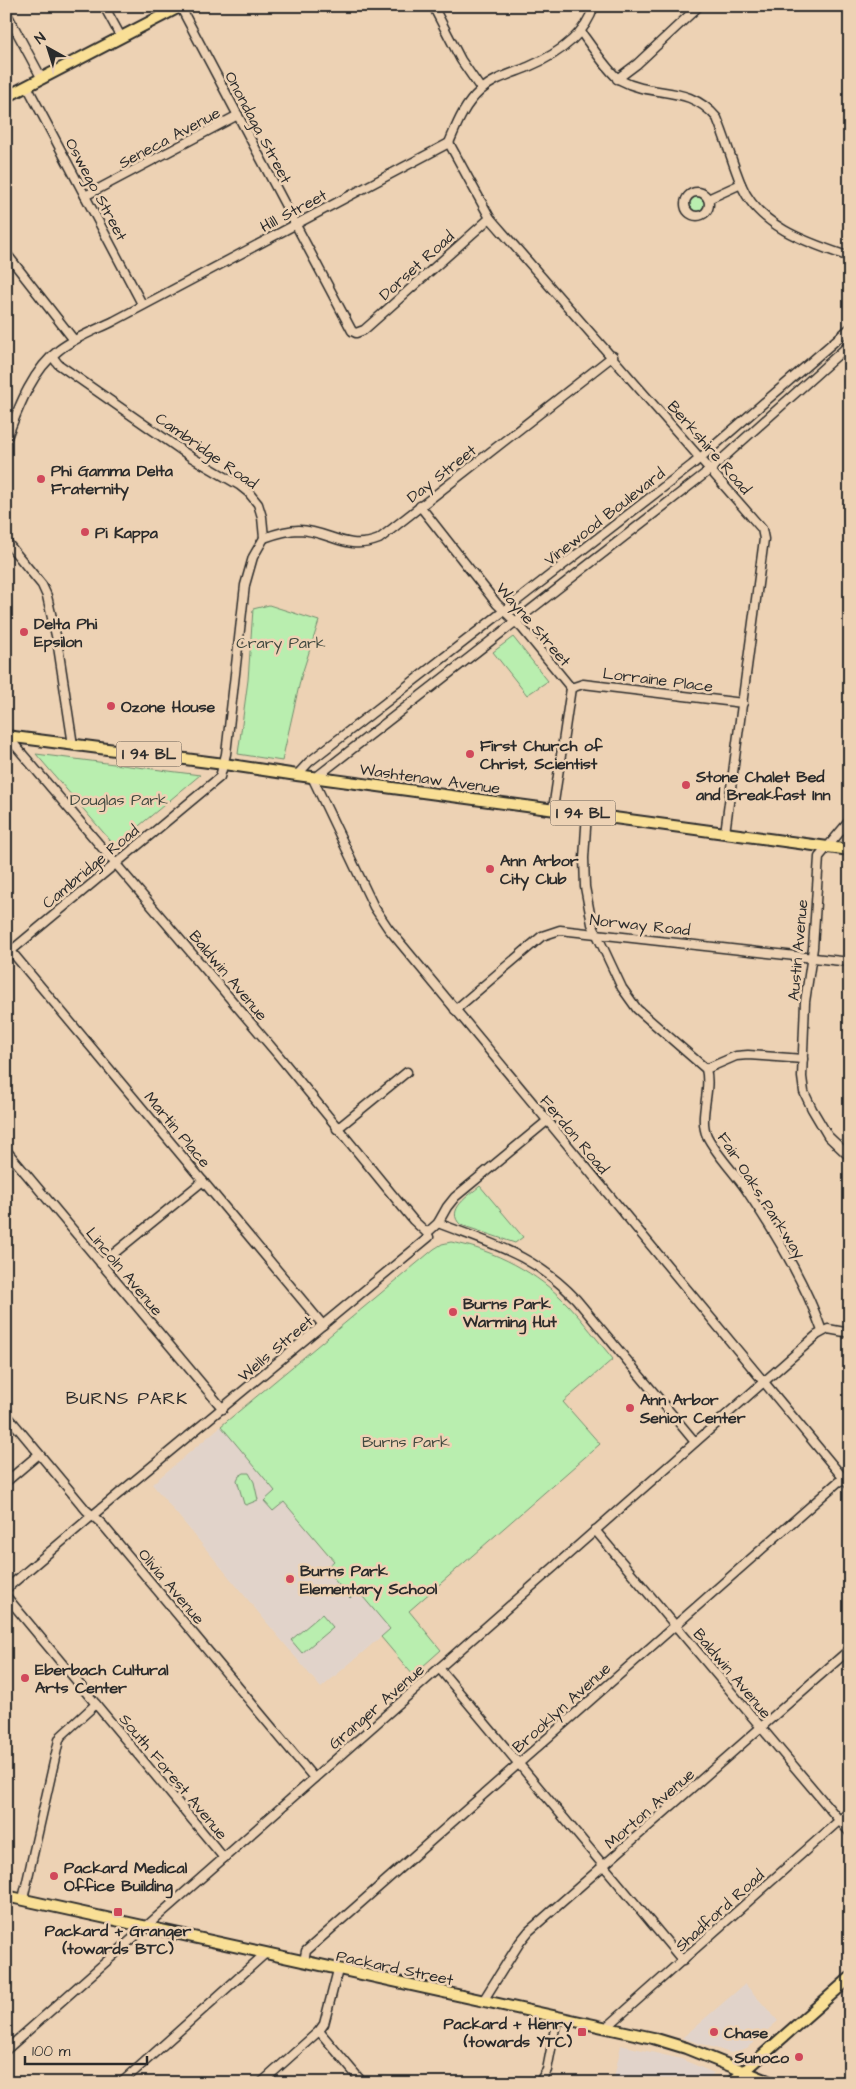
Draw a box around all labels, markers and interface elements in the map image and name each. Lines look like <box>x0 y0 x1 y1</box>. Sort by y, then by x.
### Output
north arrow <box>22 22 72 72</box>
text: N <box>31 28 50 49</box>
street label: Onondaga Street <box>218 67 297 188</box>
street label: Seneca Avenue <box>115 102 224 174</box>
street label: Oswego Street <box>59 134 133 246</box>
street label: Hill Street <box>256 184 331 238</box>
street label: Dorset Road <box>374 226 459 306</box>
street label: Berkshire Road <box>662 396 756 499</box>
street label: Cambridge Road <box>150 407 262 495</box>
street label: Day Street <box>402 439 482 509</box>
place label: Phi Gamma Delta Fraternity <box>51 460 174 501</box>
street label: Vinewood Boulevard <box>540 463 670 571</box>
marker: Phi Gamma Delta Fraternity <box>35 473 47 485</box>
place label: Pi Kappa <box>95 522 159 544</box>
marker: Pi Kappa <box>79 526 91 538</box>
street label: Wayne Street <box>490 578 576 672</box>
place label: Delta Phi Epsilon <box>34 613 98 653</box>
marker: Delta Phi Epsilon <box>18 626 30 638</box>
park label: Crary Park <box>236 632 326 655</box>
street label: Lorraine Place <box>601 662 715 698</box>
place label: Ozone House <box>121 696 216 718</box>
marker: Ozone House <box>105 700 117 712</box>
place label: First Church of Christ, Scientist <box>480 735 603 775</box>
road number: I 94 BL <box>116 742 182 766</box>
marker: First Church of Christ, Scientist <box>464 748 476 760</box>
street label: Washtenaw Avenue <box>358 758 502 800</box>
place label: Stone Chalet Bed and Breakfast Inn <box>695 766 831 806</box>
marker: Stone Chalet Bed and Breakfast Inn <box>680 779 692 791</box>
park label: Douglas Park <box>70 789 168 812</box>
road number: I 94 BL <box>550 800 616 826</box>
street label: Cambridge Road <box>37 820 144 915</box>
place label: Ann Arbor City Club <box>500 850 579 891</box>
marker: Ann Arbor City Club <box>484 863 496 875</box>
street label: Austin Avenue <box>783 898 813 1002</box>
street label: Norway Road <box>588 909 691 942</box>
street label: Baldwin Avenue <box>184 926 273 1026</box>
street label: Martin Place <box>139 1087 216 1173</box>
street label: Ferdon Road <box>535 1090 614 1179</box>
street label: Fair Oaks Parkway <box>711 1128 810 1264</box>
street label: Lincoln Avenue <box>81 1223 168 1321</box>
place label: Burns Park Warming Hut <box>462 1293 557 1335</box>
marker: Burns Park Warming Hut <box>447 1306 459 1318</box>
street label: Wells Street <box>233 1310 319 1387</box>
district label: BURNS PARK <box>66 1386 188 1411</box>
place label: Ann Arbor Senior Center <box>639 1389 746 1429</box>
marker: Ann Arbor Senior Center <box>624 1402 636 1414</box>
park label: Burns Park <box>362 1431 450 1453</box>
street label: Olivia Avenue <box>133 1544 210 1630</box>
place label: Burns Park Elementary School <box>300 1560 438 1601</box>
marker: Burns Park Elementary School <box>284 1573 296 1585</box>
street label: Baldwin Avenue <box>688 1624 777 1724</box>
street label: Brooklyn Avenue <box>508 1657 617 1759</box>
place label: Eberbach Cultural Arts Center <box>35 1659 169 1699</box>
street label: Granger Avenue <box>324 1659 430 1755</box>
marker: Eberbach Cultural Arts Center <box>19 1672 31 1684</box>
street label: South Forest Avenue <box>114 1709 233 1845</box>
street label: Morton Avenue <box>600 1763 700 1854</box>
place label: Packard Medical Office Building <box>64 1857 188 1899</box>
street label: Shadford Road <box>670 1865 769 1957</box>
marker: Packard Medical Office Building <box>48 1870 60 1882</box>
marker: Packard + Granger (towards BTC) <box>112 1906 124 1918</box>
place label: Packard + Granger (towards BTC) <box>45 1920 191 1960</box>
street label: Packard Street <box>334 1945 456 1991</box>
place label: Packard + Henry (towards YTC) <box>443 2013 572 2053</box>
place label: Chase <box>724 2022 768 2044</box>
marker: Packard + Henry (towards YTC) <box>576 2026 588 2038</box>
marker: Chase <box>708 2026 720 2038</box>
scale bar <box>25 2034 148 2066</box>
text: 100 m <box>32 2041 71 2062</box>
place label: Sunoco <box>733 2047 790 2069</box>
marker: Sunoco <box>793 2051 805 2063</box>

